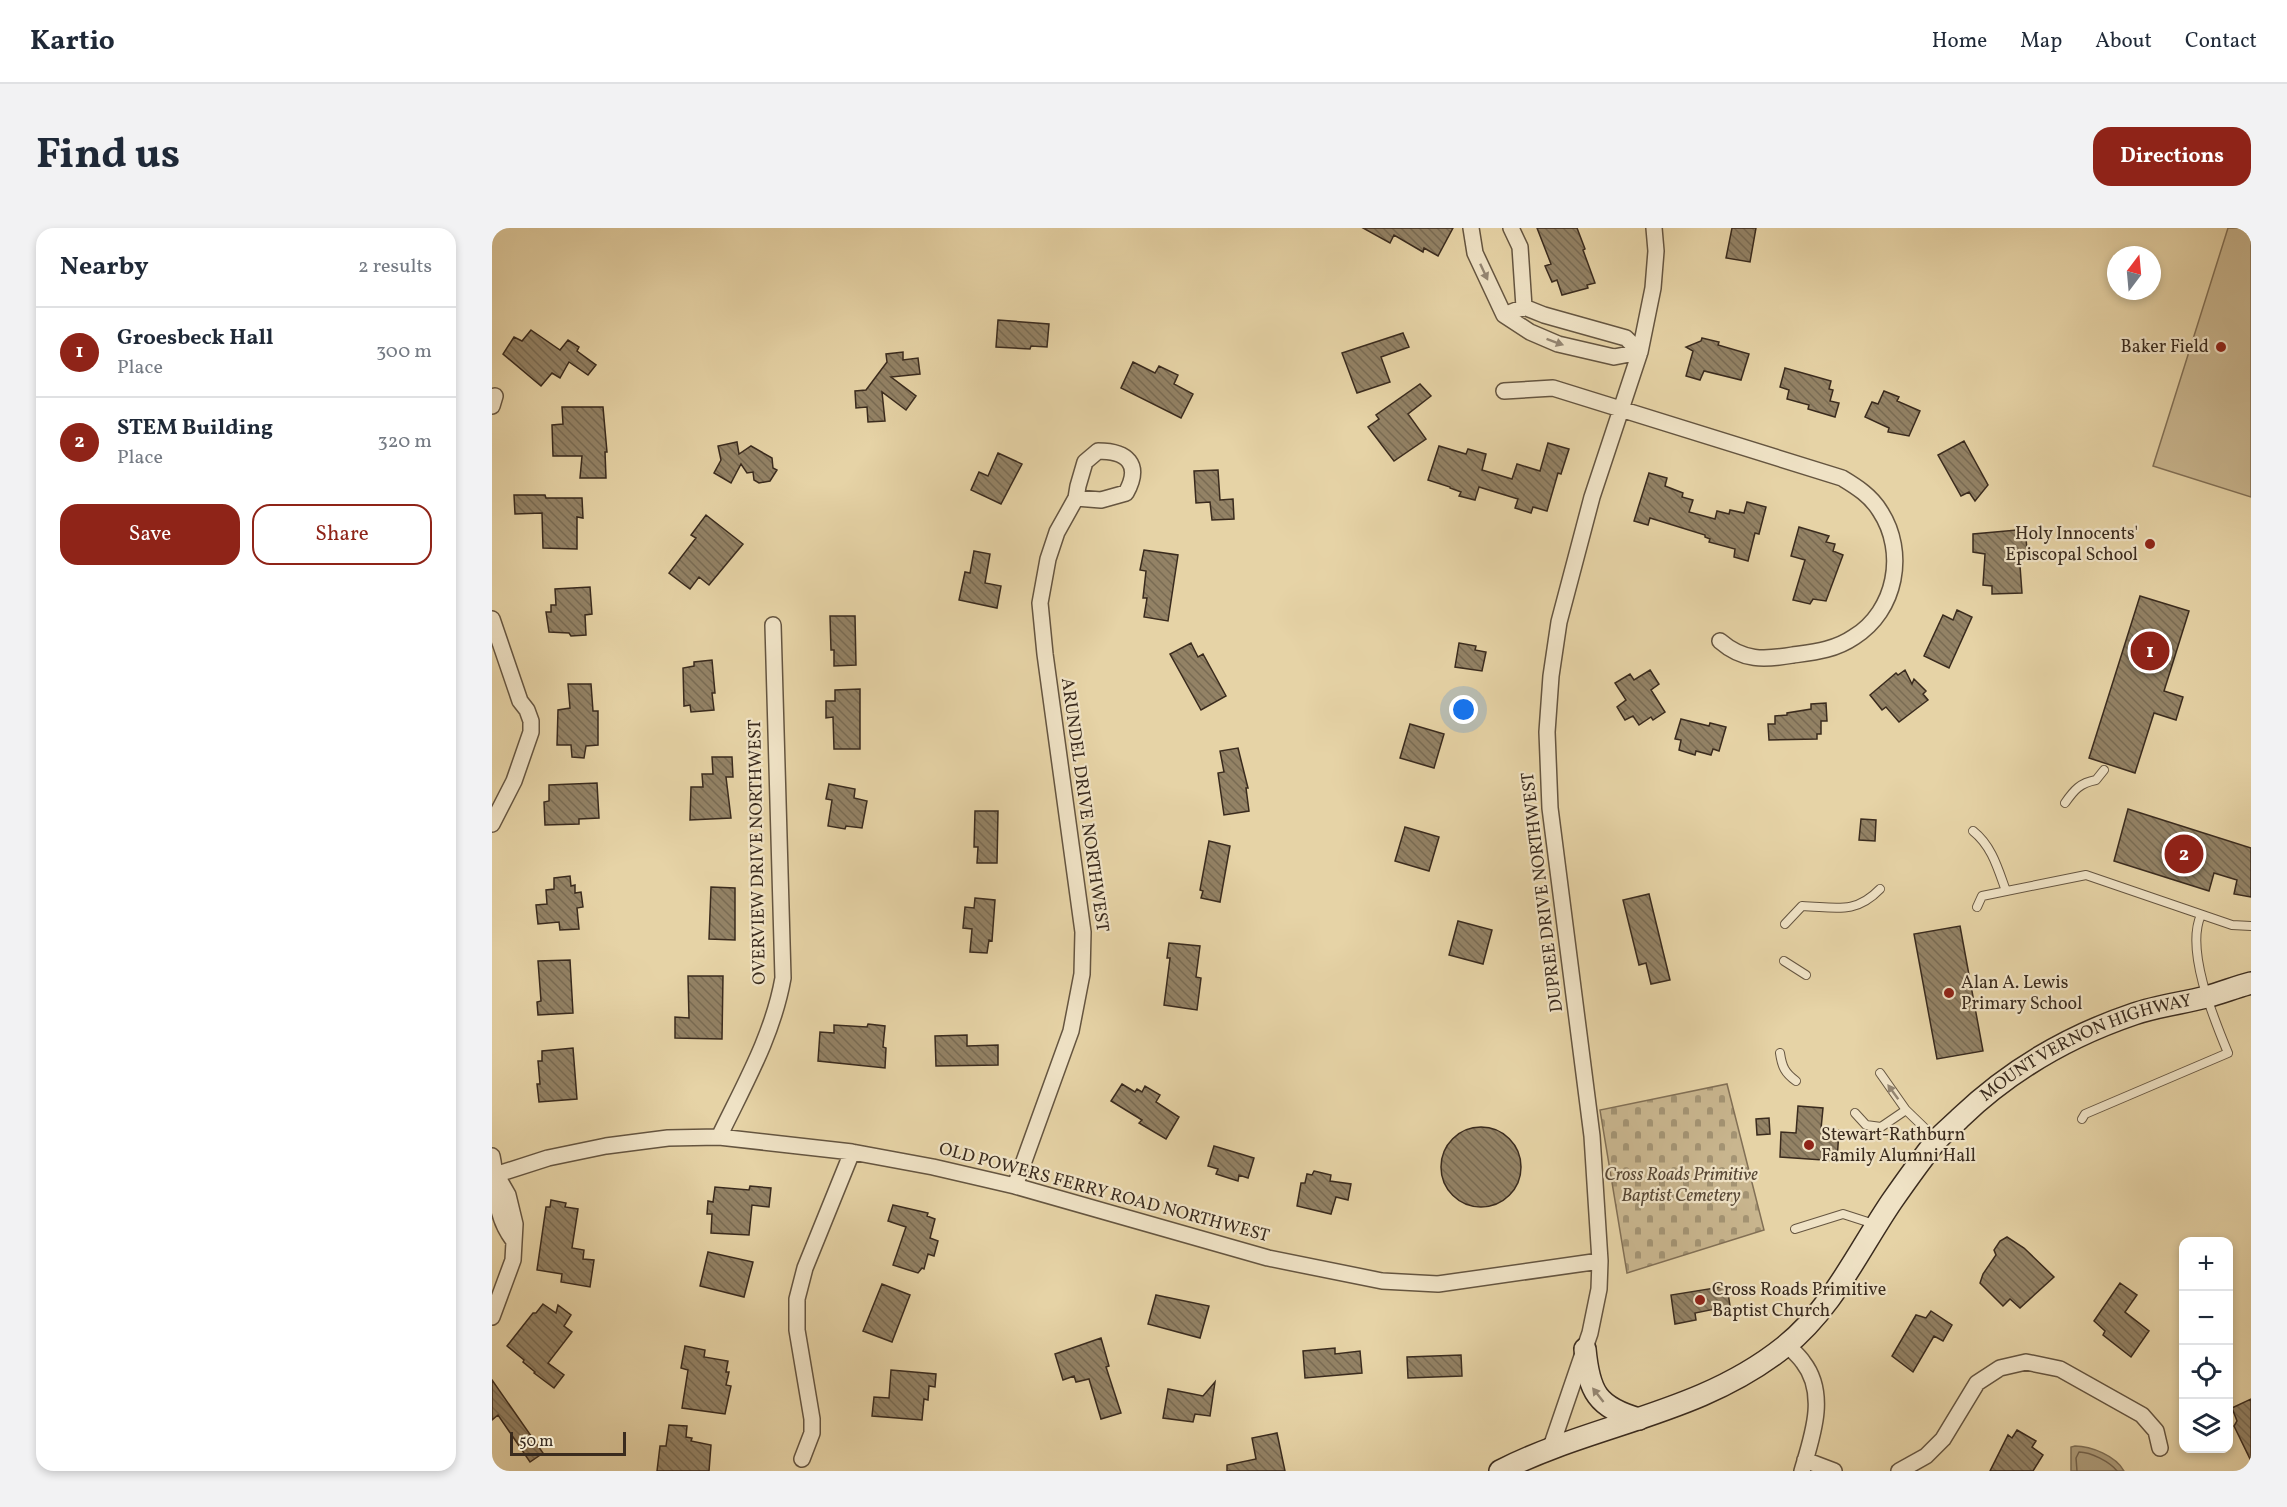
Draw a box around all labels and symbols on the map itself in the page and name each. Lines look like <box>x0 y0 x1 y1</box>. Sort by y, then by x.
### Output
north arrow <box>2107 246 2161 300</box>
one-way arrow <box>1480 264 1489 281</box>
place label: Baker Field <box>2121 335 2209 360</box>
one-way arrow <box>1546 338 1564 348</box>
marker: Baker Field <box>2214 340 2228 354</box>
place label: Holy Innocents' Episcopal School <box>2005 522 2138 568</box>
marker: Holy Innocents' Episcopal School <box>2143 537 2157 551</box>
pin: 1 <box>2130 628 2170 674</box>
street label: ARUNDEL DRIVE NORTHWEST <box>1054 676 1114 934</box>
your location <box>1449 695 1478 724</box>
street label: OVERVIEW DRIVE NORTHWEST <box>743 719 773 985</box>
street label: DUPREE DRIVE NORTHWEST <box>1516 770 1570 1013</box>
pin: 2 <box>2164 832 2204 876</box>
place label: Alan A. Lewis Primary School <box>1961 971 2082 1017</box>
marker: Alan A. Lewis Primary School <box>1942 986 1956 1000</box>
street label: MOUNT VERNON HIGHWAY <box>1975 988 2194 1108</box>
one-way arrow <box>1887 1084 1899 1100</box>
place label: Stewart-Rathburn Family Alumni Hall <box>1821 1123 1976 1169</box>
street label: OLD POWERS FERRY ROAD NORTHWEST <box>936 1137 1273 1249</box>
marker: Stewart-Rathburn Family Alumni Hall <box>1802 1138 1816 1152</box>
park label: Cross Roads Primitive Baptist Cemetery <box>1604 1163 1758 1209</box>
place label: Cross Roads Primitive Baptist Church <box>1712 1278 1886 1324</box>
marker: Cross Roads Primitive Baptist Church <box>1693 1293 1707 1307</box>
one-way arrow <box>1592 1387 1604 1403</box>
scale bar <box>510 1429 626 1456</box>

